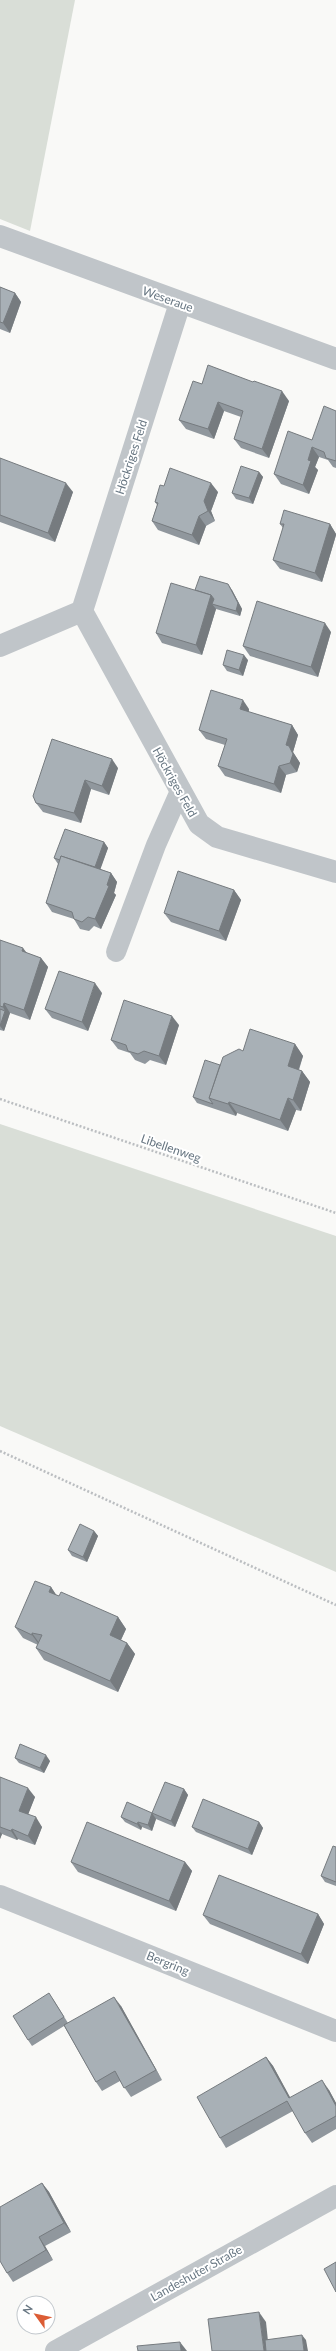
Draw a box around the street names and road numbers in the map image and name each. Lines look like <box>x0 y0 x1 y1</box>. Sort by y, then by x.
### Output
street label: Weseraue <box>141 283 195 315</box>
street label: Höckriges Feld <box>112 418 150 496</box>
street label: Höckriges Feld <box>150 744 200 820</box>
street label: Libellenweg <box>139 1131 203 1165</box>
street label: Bergring <box>144 1948 192 1978</box>
street label: Landeshuter Straße <box>148 2242 244 2304</box>

